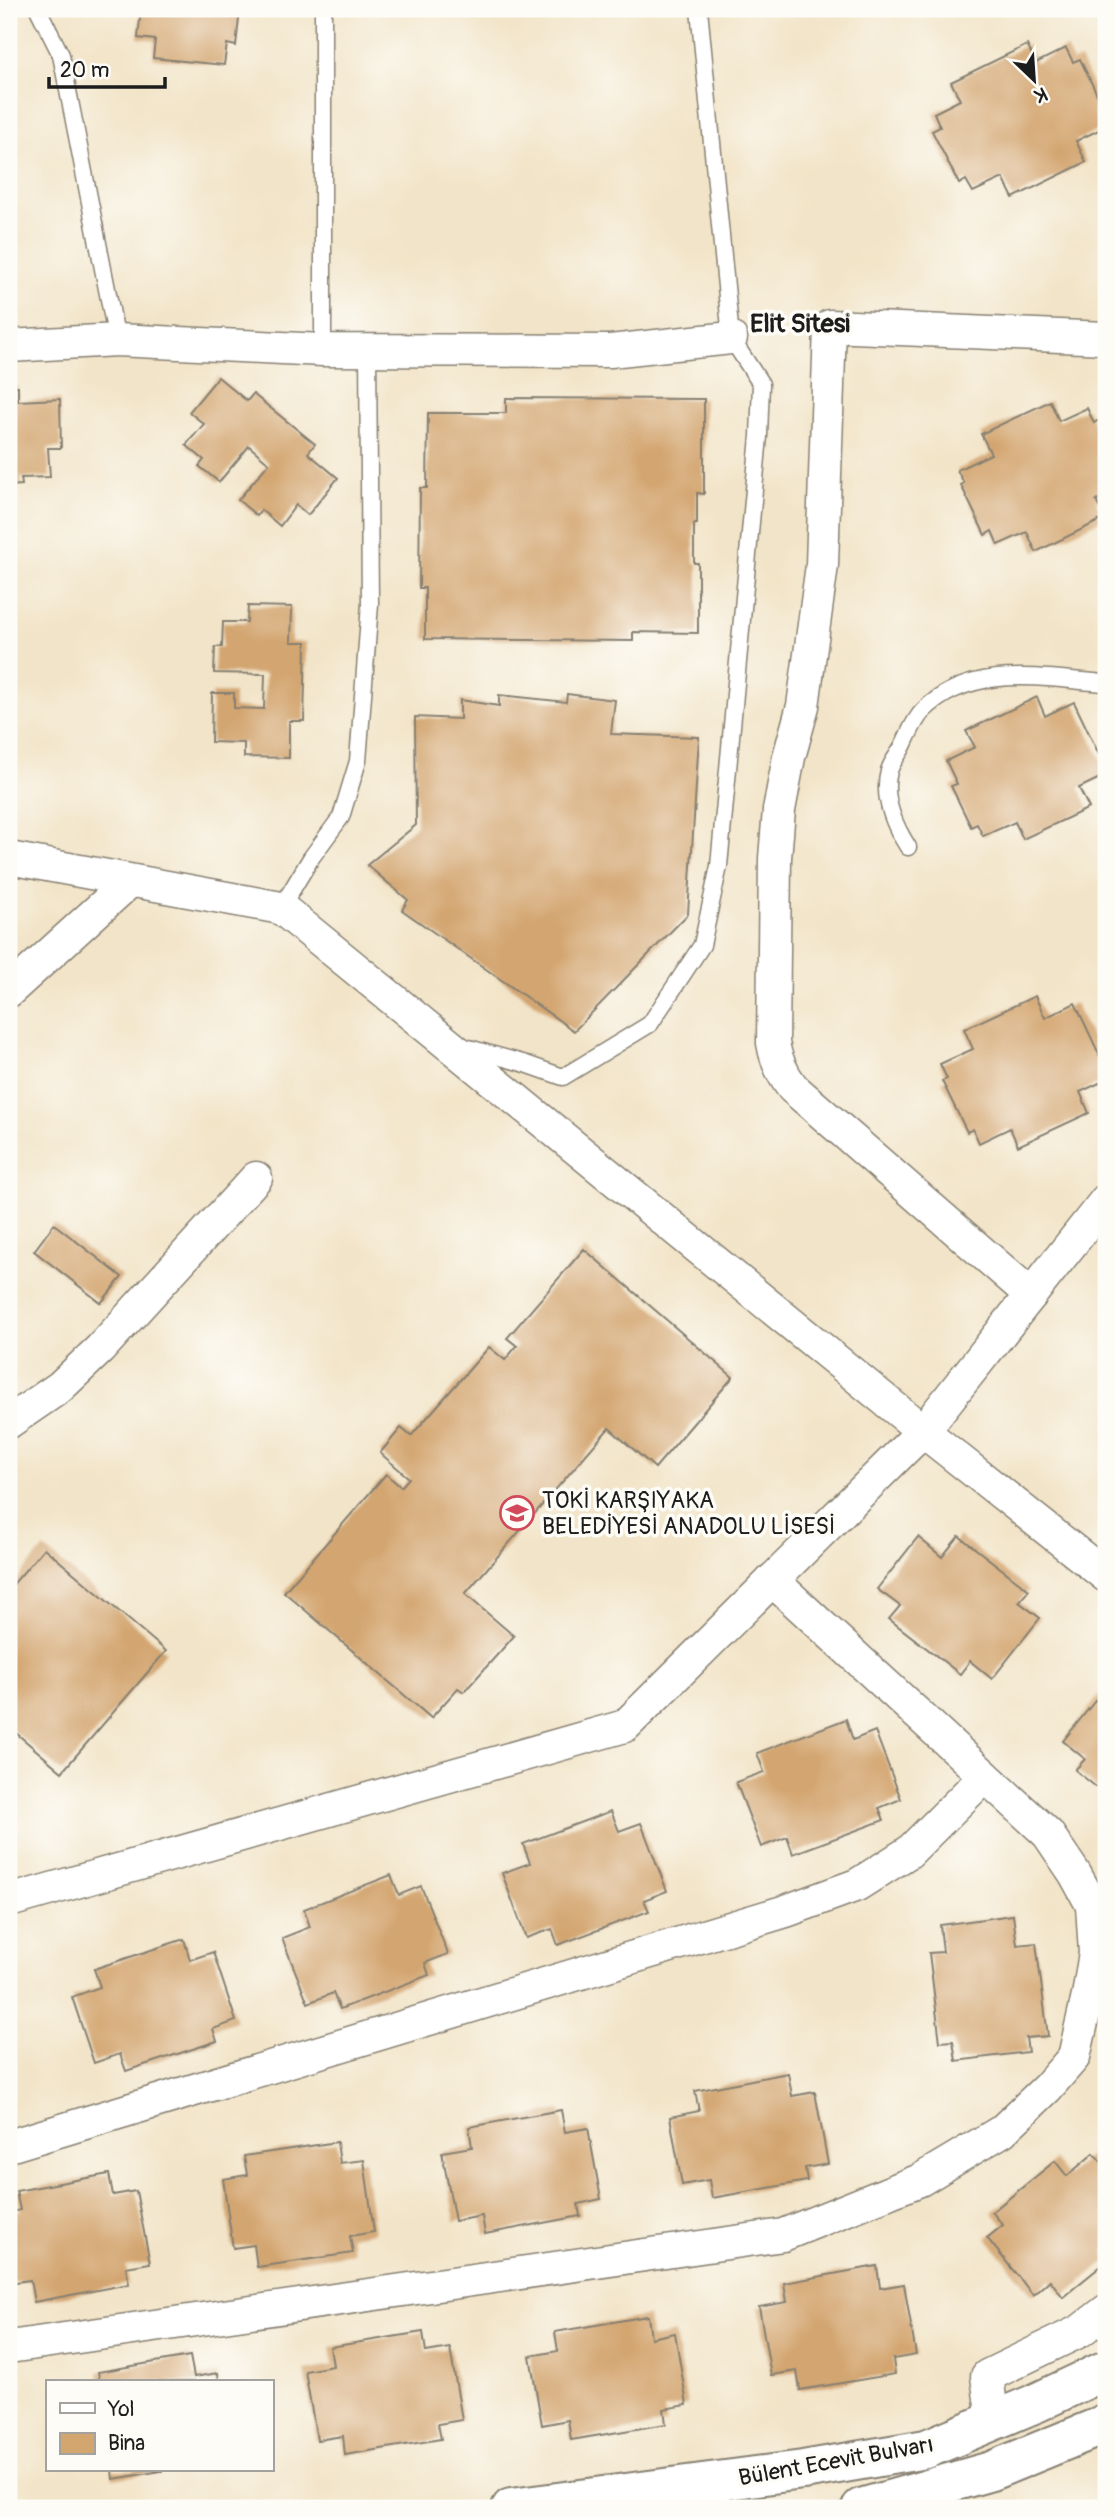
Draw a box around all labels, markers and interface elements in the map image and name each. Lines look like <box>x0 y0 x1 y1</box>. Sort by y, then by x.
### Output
scale bar <box>49 46 164 90</box>
north arrow <box>1000 46 1070 116</box>
text: 20 m <box>60 57 109 84</box>
text: K <box>1030 81 1051 108</box>
district label: Elit Sitesi <box>750 308 850 340</box>
place label: TOKİ KARŞIYAKA BELEDİYESİ ANADOLU LİSESİ <box>542 1486 835 1541</box>
school or university icon: TOKİ KARŞIYAKA BELEDİYESİ ANADOLU LİSESİ <box>498 1494 536 1532</box>
legend <box>46 2380 273 2472</box>
text: Yol <box>107 2396 135 2423</box>
text: Bina <box>108 2430 145 2457</box>
street label: Bülent Ecevit Bulvarı <box>736 2430 936 2492</box>

